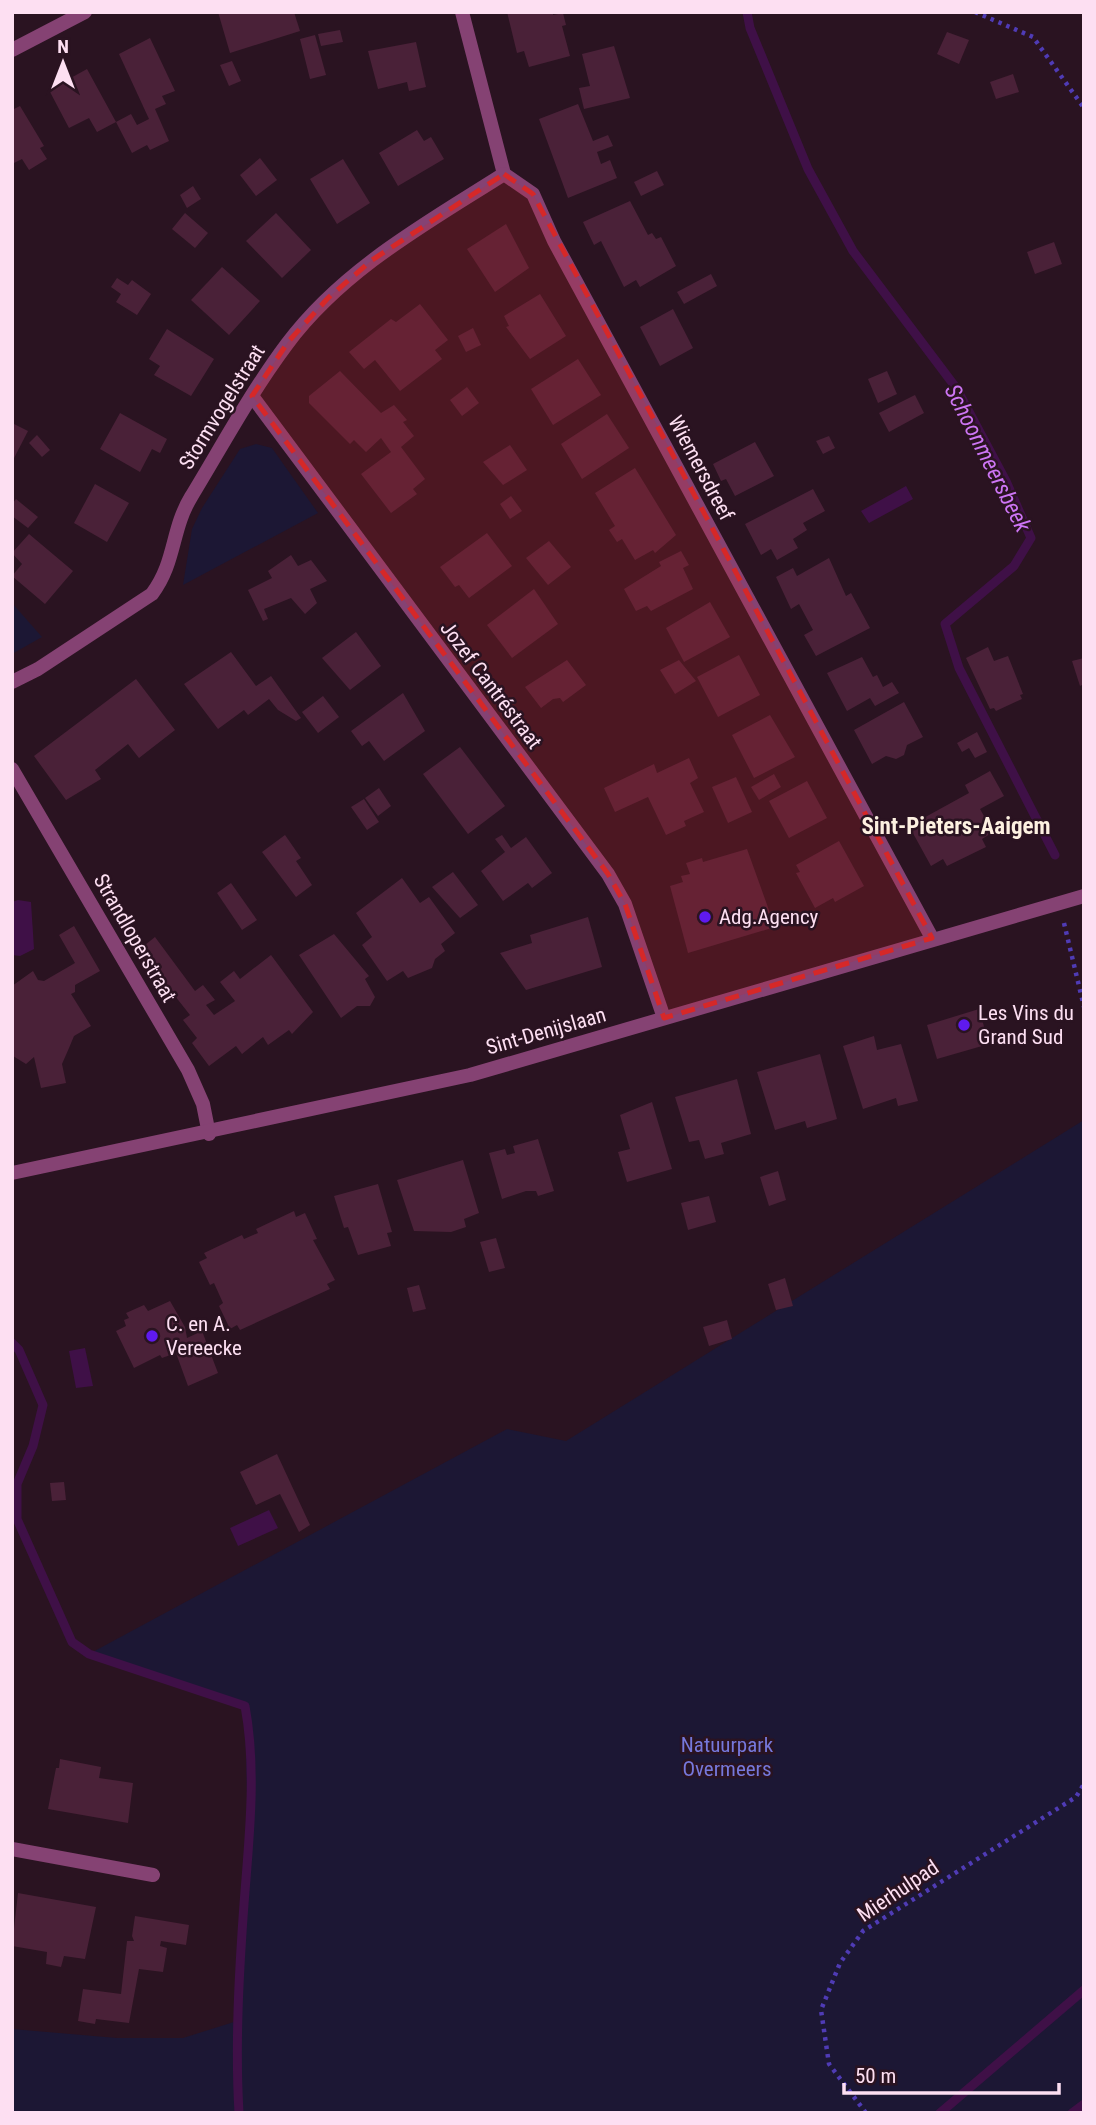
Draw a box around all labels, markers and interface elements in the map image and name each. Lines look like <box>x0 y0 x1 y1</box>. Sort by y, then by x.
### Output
north arrow <box>28 28 98 98</box>
text: N <box>57 35 69 58</box>
street label: Stormvogelstraat <box>174 340 270 474</box>
water label: Schoonmeersbeek <box>939 380 1037 538</box>
street label: Wiemersdreef <box>663 411 739 525</box>
street label: Jozef Cantréstraat <box>435 617 547 753</box>
district label: Sint-Pieters-Aaigem <box>861 813 1051 840</box>
street label: Strandloperstraat <box>89 870 181 1006</box>
place label: Adg.Agency <box>719 905 819 929</box>
marker: Adg.Agency <box>697 909 713 925</box>
place label: Les Vins du Grand Sud <box>978 1001 1074 1049</box>
street label: Sint-Denijslaan <box>483 1002 609 1060</box>
marker: Les Vins du Grand Sud <box>956 1017 972 1033</box>
place label: C. en A. Vereecke <box>166 1312 242 1360</box>
marker: C. en A. Vereecke <box>144 1328 160 1344</box>
park label: Natuurpark Overmeers <box>681 1733 774 1781</box>
street label: Mierhulpad <box>853 1855 943 1927</box>
scale bar <box>844 2052 1059 2096</box>
text: 50 m <box>855 2064 896 2088</box>

